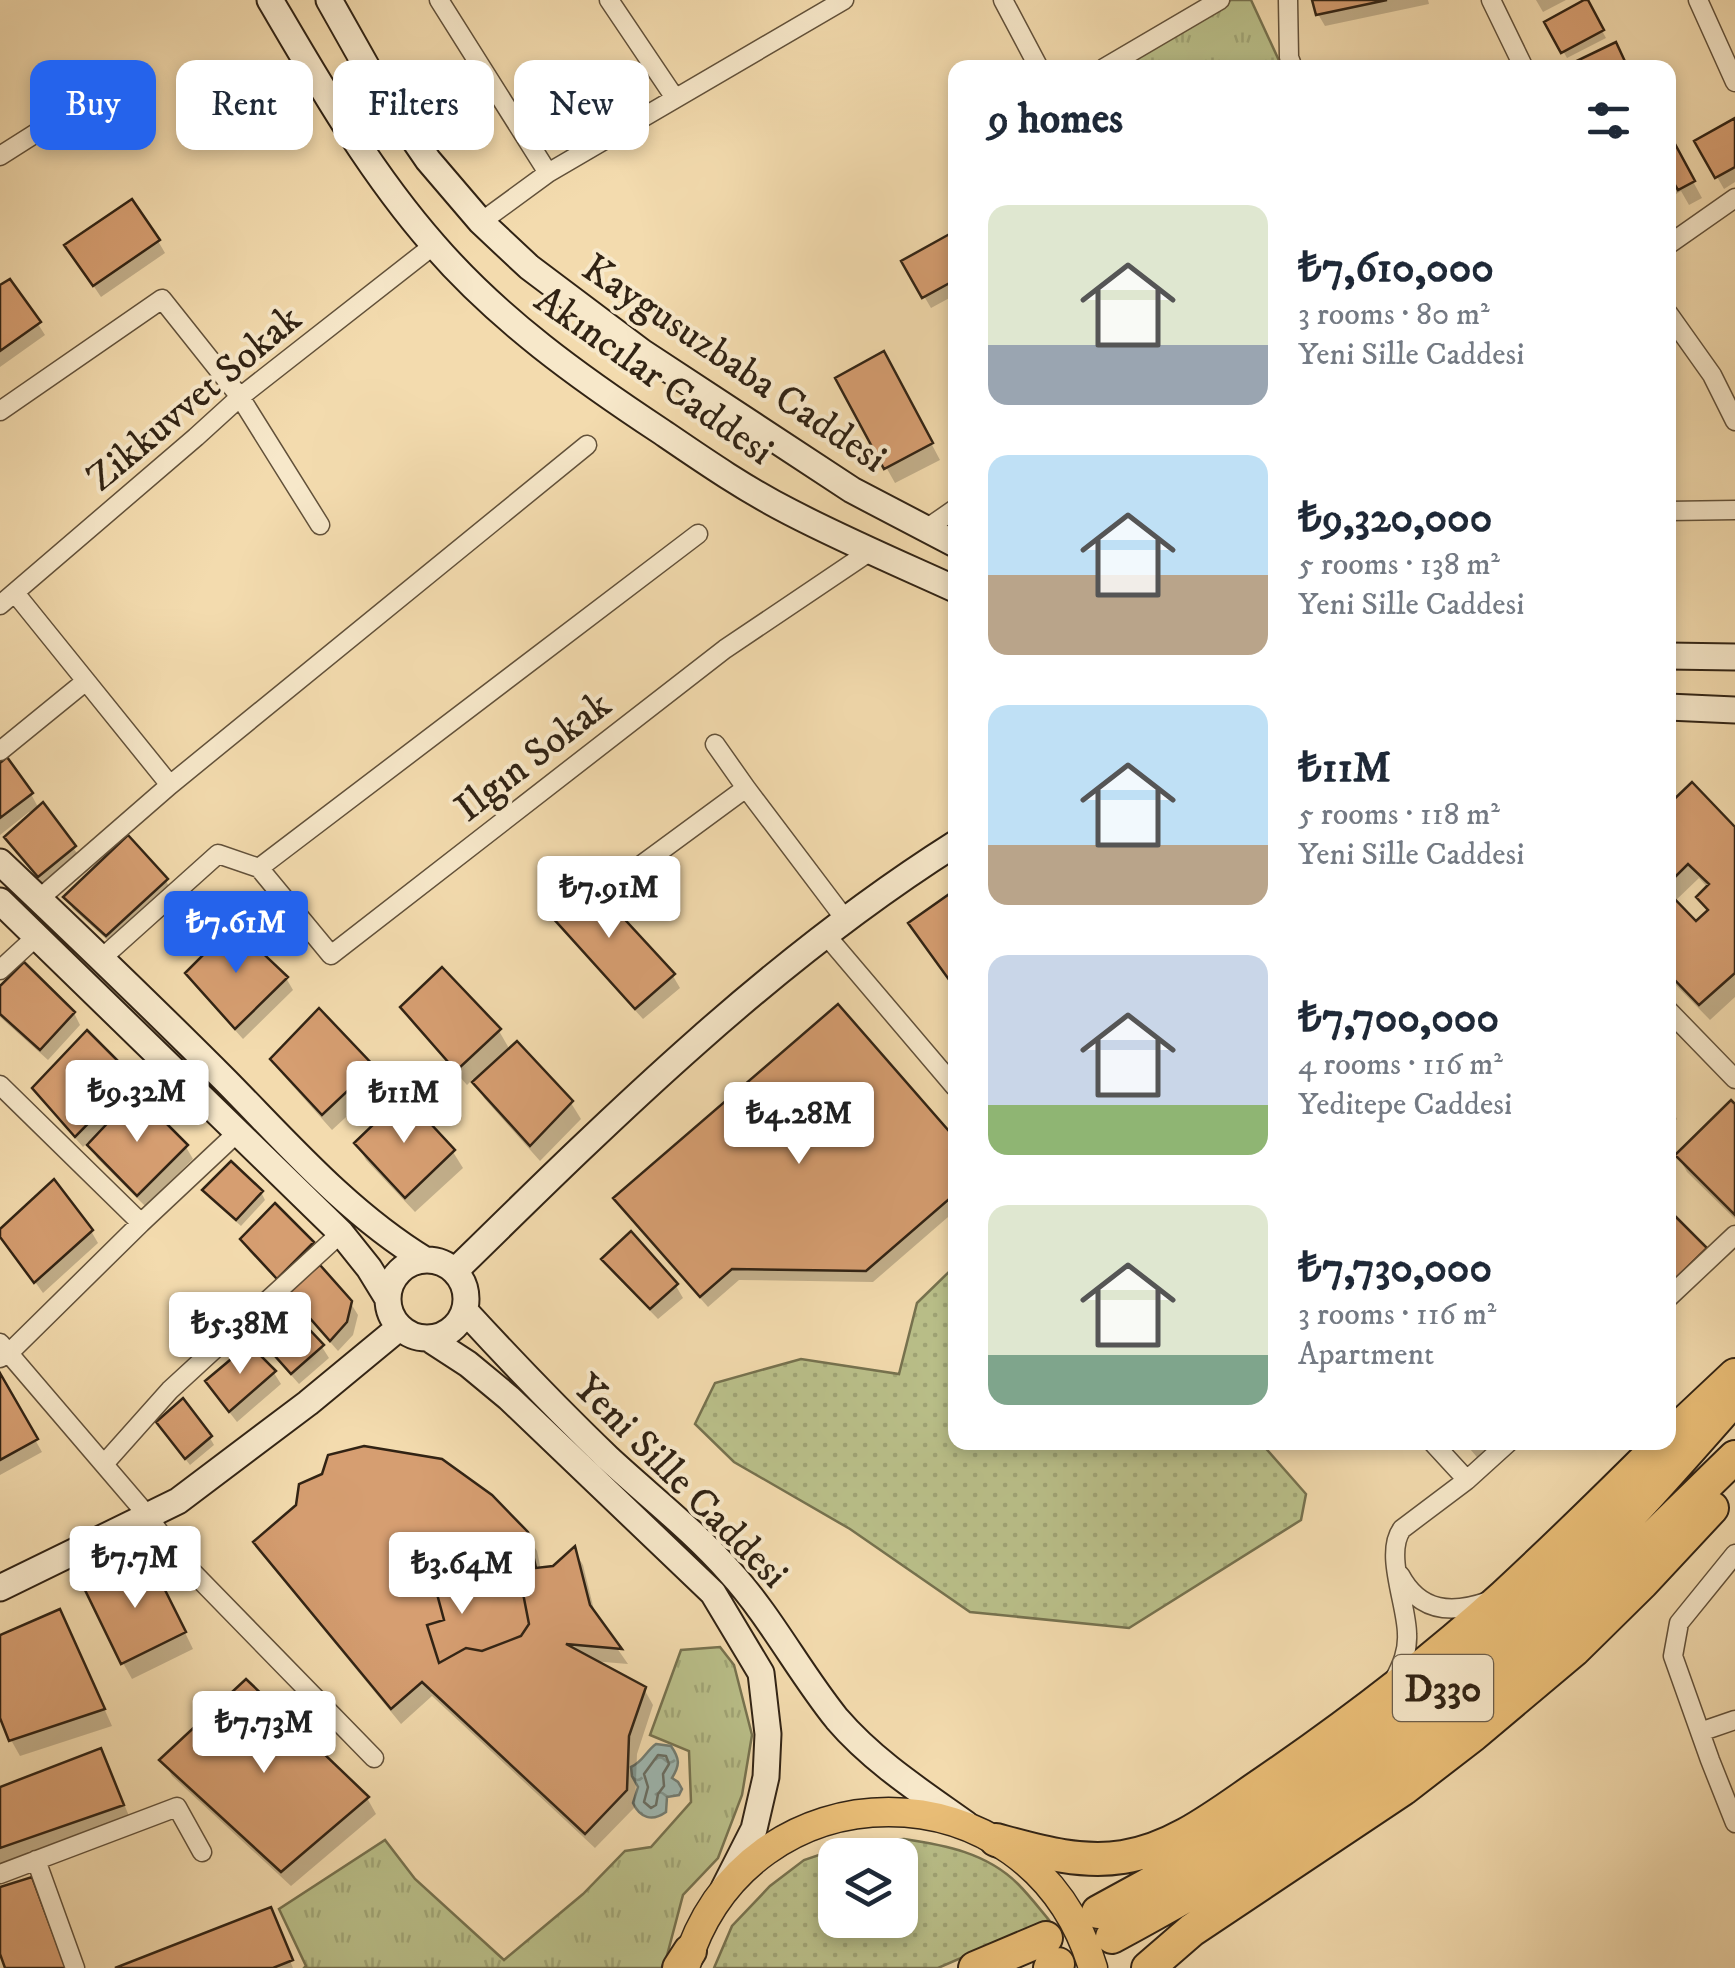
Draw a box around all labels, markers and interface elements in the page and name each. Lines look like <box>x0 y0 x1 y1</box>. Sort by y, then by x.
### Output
chip: Buy <box>30 60 156 150</box>
chip: Rent <box>176 60 313 150</box>
chip: Filters <box>333 60 494 150</box>
chip: New <box>514 60 649 150</box>
icon: filters <box>1581 93 1636 148</box>
text: 9 homes <box>988 94 1123 146</box>
text: ₺7,610,000 <box>1298 243 1494 295</box>
street label: Kaygusuzbaba Caddesi <box>572 244 895 485</box>
icon: home <box>1068 245 1188 365</box>
street label: Akıncılar Caddesi <box>524 276 782 477</box>
street label: Zikkuvvet Sokak <box>77 295 313 504</box>
text: 3 rooms · 80 m² <box>1298 295 1490 335</box>
text: Yeni Sille Caddesi <box>1298 335 1524 375</box>
text: ₺9,320,000 <box>1298 493 1492 545</box>
icon: home <box>1068 495 1188 615</box>
text: 5 rooms · 138 m² <box>1298 545 1500 585</box>
text: Yeni Sille Caddesi <box>1298 585 1524 625</box>
street label: Ilgın Sokak <box>446 681 622 834</box>
text: ₺11M <box>1298 743 1391 795</box>
icon: home <box>1068 745 1188 865</box>
text: 5 rooms · 118 m² <box>1298 795 1500 835</box>
text: Yeni Sille Caddesi <box>1298 835 1524 875</box>
pin: ₺7.91M <box>528 856 690 941</box>
text: ₺7.91M <box>559 868 659 908</box>
pin: ₺7.61M <box>155 891 317 976</box>
text: ₺7.61M <box>186 903 286 943</box>
text: ₺7,700,000 <box>1298 993 1499 1045</box>
icon: home <box>1068 995 1188 1115</box>
text: 4 rooms · 116 m² <box>1298 1045 1503 1085</box>
pin: ₺9.32M <box>56 1060 218 1145</box>
pin: ₺11M <box>345 1061 463 1146</box>
text: ₺9.32M <box>88 1072 186 1112</box>
text: ₺11M <box>368 1073 440 1113</box>
pin: ₺4.28M <box>718 1082 880 1167</box>
text: Yeditepe Caddesi <box>1298 1085 1512 1125</box>
text: ₺4.28M <box>746 1094 852 1134</box>
text: ₺7,730,000 <box>1298 1243 1492 1295</box>
icon: home <box>1068 1245 1188 1365</box>
pin: ₺5.38M <box>159 1292 321 1377</box>
text: 3 rooms · 116 m² <box>1298 1295 1496 1335</box>
text: ₺5.38M <box>191 1304 289 1344</box>
text: Apartment <box>1298 1335 1434 1375</box>
street label: Yeni Sille Caddesi <box>562 1364 798 1600</box>
pin: ₺7.7M <box>65 1526 205 1611</box>
pin: ₺3.64M <box>381 1532 543 1617</box>
text: ₺7.7M <box>92 1538 178 1578</box>
text: ₺3.64M <box>411 1544 513 1584</box>
road number: D330 <box>1393 1655 1493 1721</box>
pin: ₺7.73M <box>183 1691 345 1776</box>
text: ₺7.73M <box>215 1703 313 1743</box>
map controls <box>818 1838 918 1938</box>
button: layers <box>818 1838 918 1938</box>

